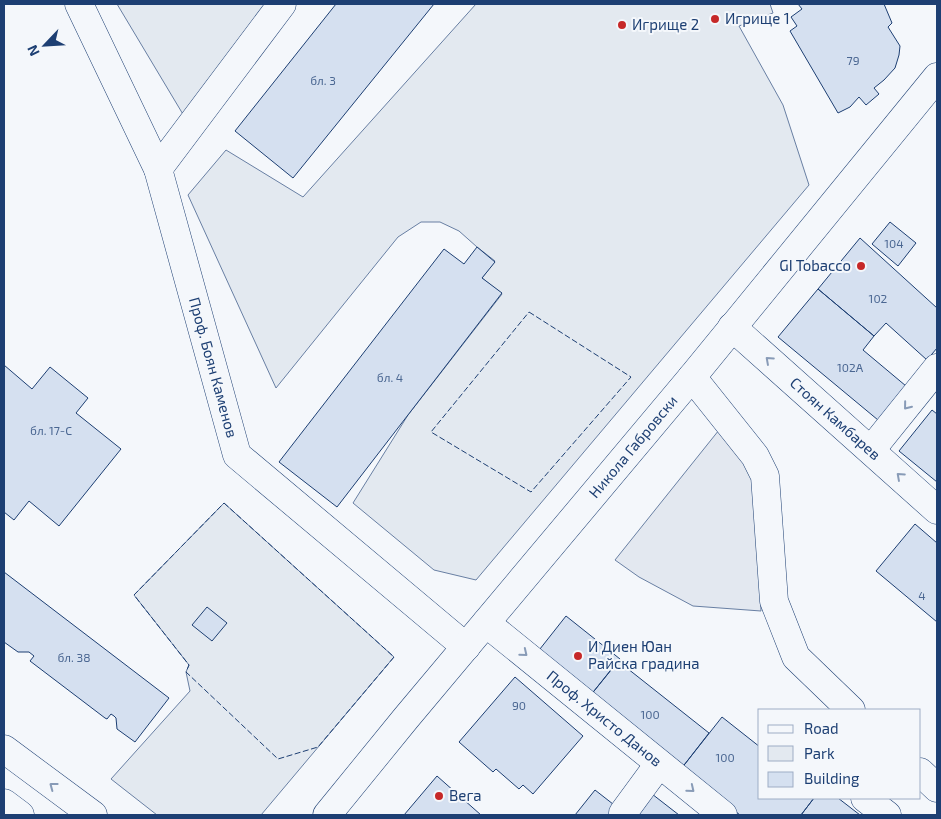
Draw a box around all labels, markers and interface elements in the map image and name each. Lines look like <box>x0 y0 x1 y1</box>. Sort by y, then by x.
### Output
place label: Игрище 1 <box>725 9 790 27</box>
marker: Игрище 1 <box>709 13 721 25</box>
place label: Игрище 2 <box>632 15 699 33</box>
marker: Игрище 2 <box>616 19 628 31</box>
north arrow <box>20 20 70 70</box>
text: N <box>23 43 43 59</box>
house number: 79 <box>846 53 860 67</box>
house number: бл. 3 <box>310 73 336 87</box>
house number: 104 <box>884 236 904 250</box>
place label: GI Tobacco <box>779 256 851 274</box>
marker: GI Tobacco <box>855 260 867 272</box>
house number: 102 <box>869 291 888 305</box>
street label: Проф. Боян Каменов <box>186 295 242 440</box>
one-way arrow <box>765 356 774 365</box>
house number: 102А <box>837 360 864 374</box>
house number: бл. 4 <box>377 370 403 384</box>
street label: Стоян Камбарев <box>787 373 885 463</box>
street label: Никола Габровски <box>585 391 681 501</box>
one-way arrow <box>904 400 912 409</box>
house number: бл. 17-С <box>30 423 72 437</box>
one-way arrow <box>897 473 906 482</box>
house number: 4 <box>918 588 926 602</box>
place label: И Диен Юан Райска градина <box>588 637 700 672</box>
one-way arrow <box>518 648 527 656</box>
house number: бл. 38 <box>57 650 91 664</box>
marker: И Диен Юан Райска градина <box>572 650 584 662</box>
street label: Проф. Христо Данов <box>544 666 666 770</box>
house number: 90 <box>512 698 526 712</box>
house number: 100 <box>640 707 660 721</box>
legend <box>758 709 921 799</box>
text: Road <box>804 719 839 737</box>
text: Park <box>804 744 835 762</box>
house number: 100 <box>715 750 735 764</box>
text: Building <box>804 769 860 787</box>
one-way arrow <box>49 783 59 792</box>
one-way arrow <box>685 784 694 792</box>
place label: Вега <box>449 786 482 804</box>
marker: Вега <box>433 790 445 802</box>

